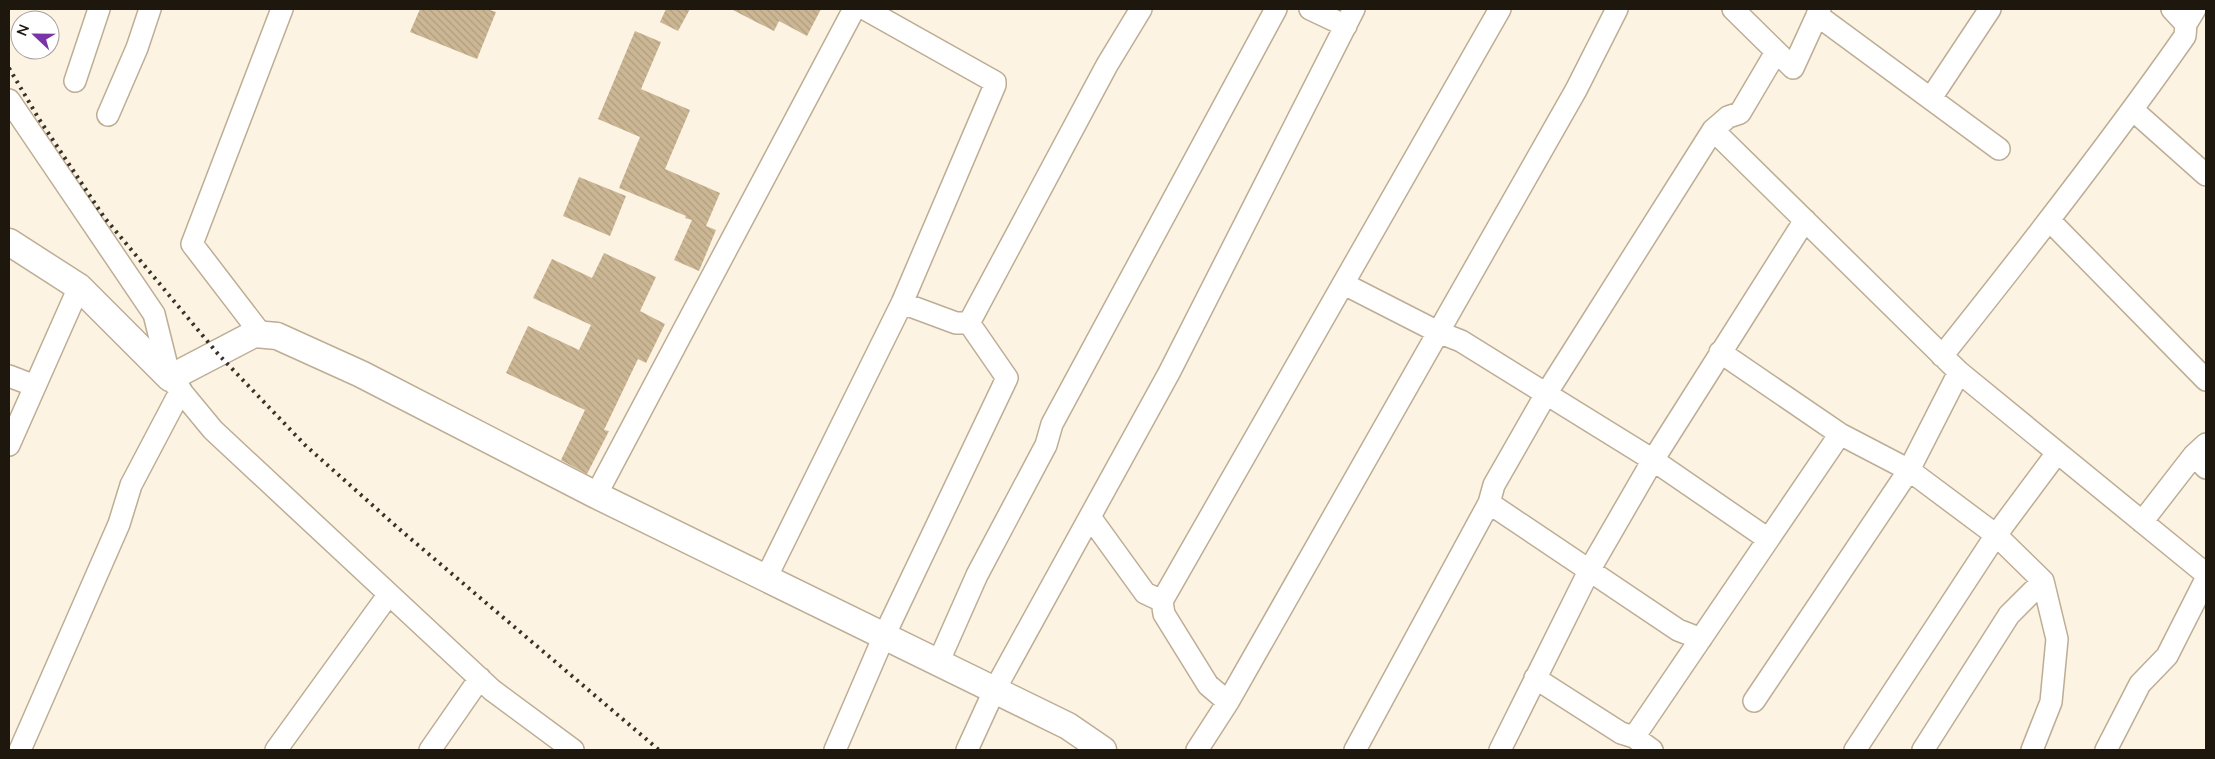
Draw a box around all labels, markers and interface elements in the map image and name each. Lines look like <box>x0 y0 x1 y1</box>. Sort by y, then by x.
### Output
north arrow <box>10 10 60 60</box>
text: N <box>13 22 32 38</box>

